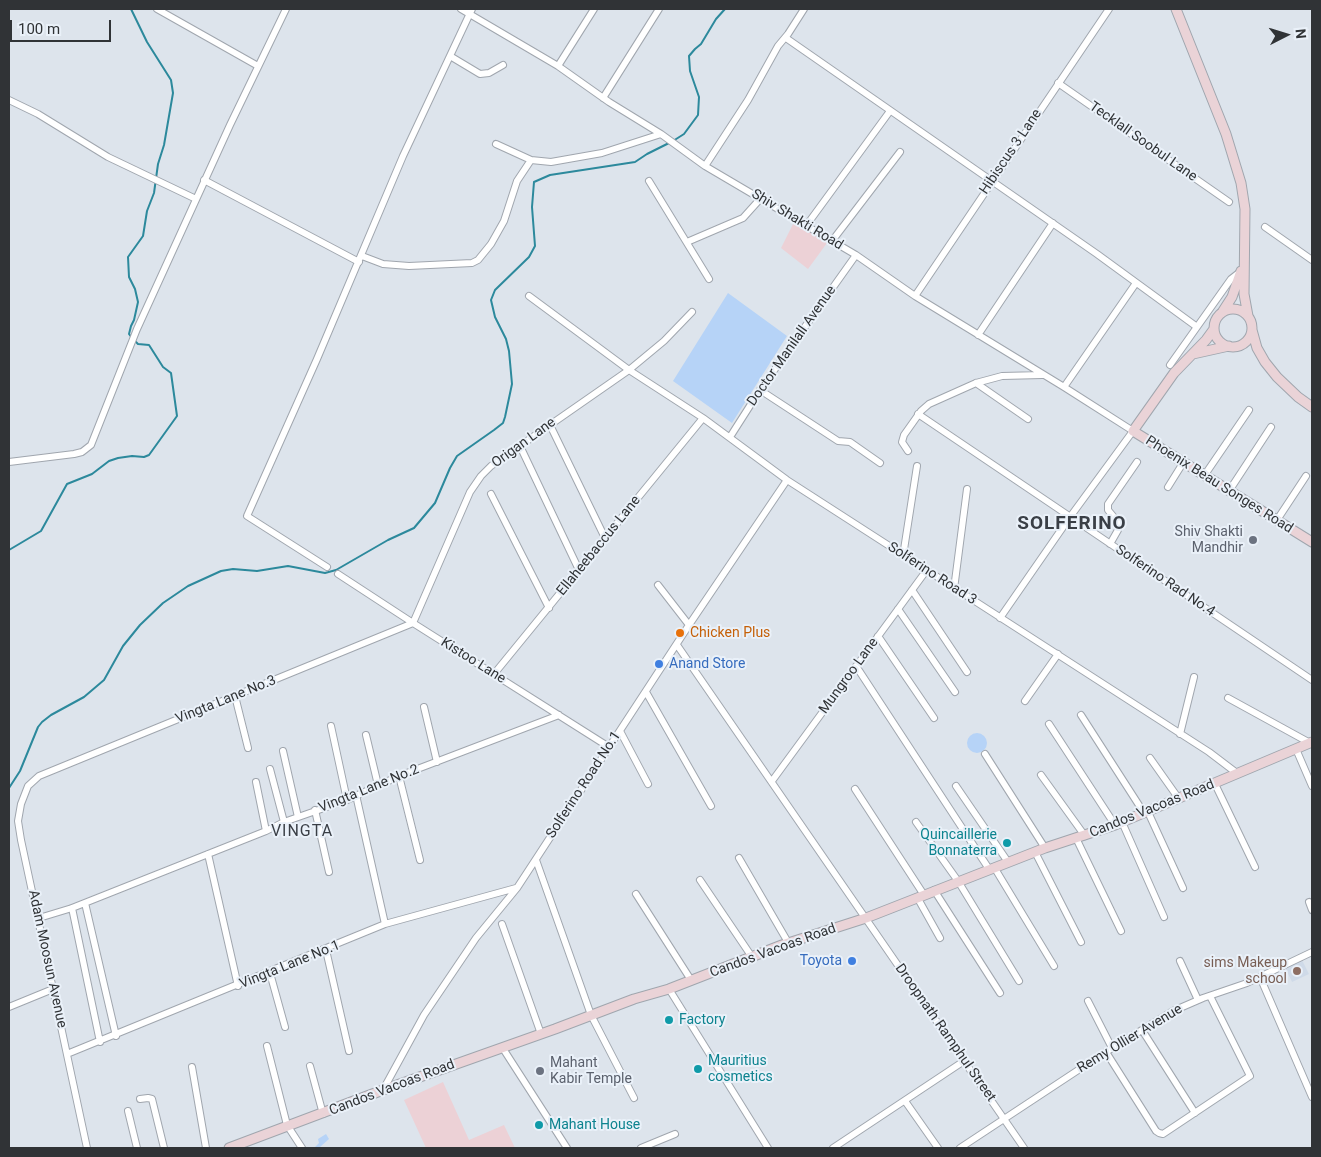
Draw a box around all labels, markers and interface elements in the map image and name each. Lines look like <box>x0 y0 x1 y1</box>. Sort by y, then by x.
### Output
scale bar <box>12 10 114 42</box>
north arrow <box>1261 10 1311 60</box>
text: 100 m <box>18 20 60 38</box>
text: N <box>1293 28 1309 39</box>
street label: Tecklall Soobul Lane <box>1086 98 1200 186</box>
street label: Hibiscus 3 Lane <box>976 106 1046 198</box>
street label: Shiv Shakti Road <box>748 186 846 254</box>
street label: Doctor Manilall Avenue <box>744 283 840 409</box>
street label: Origan Lane <box>489 414 559 472</box>
street label: Phoenix Beau Songes Road <box>1142 433 1296 537</box>
street label: Ellaheebaccus Lane <box>554 493 644 599</box>
district label: SOLFERINO <box>1016 513 1128 535</box>
place label: Shiv Shakti Mandhir <box>1175 524 1243 556</box>
marker: Shiv Shakti Mandhir <box>1247 534 1259 546</box>
street label: Solferino Road 3 <box>884 539 980 609</box>
street label: Solferino Rad No.4 <box>1112 542 1218 620</box>
place label: Chicken Plus <box>690 625 770 641</box>
marker: Chicken Plus <box>674 627 686 639</box>
street label: Kistoo Lane <box>437 634 509 688</box>
street label: Mungroo Lane <box>816 635 882 717</box>
place label: Anand Store <box>669 656 745 672</box>
marker: Anand Store <box>653 658 665 670</box>
street label: Vingta Lane No.3 <box>173 672 279 728</box>
street label: Solferino Road No.1 <box>543 728 625 842</box>
street label: Vingta Lane No.2 <box>316 761 422 817</box>
street label: Candos Vacoas Road <box>1087 776 1217 842</box>
district label: VINGTA <box>270 822 334 842</box>
place label: Quincaillerie Bonnaterra <box>920 827 997 860</box>
marker: Quincaillerie Bonnaterra <box>1001 837 1013 849</box>
street label: Adam Moosun Avenue <box>24 889 70 1029</box>
street label: Candos Vacoas Road <box>708 920 838 982</box>
street label: Vingta Lane No.1 <box>237 937 343 993</box>
place label: Toyota <box>800 953 842 969</box>
marker: Toyota <box>846 955 858 967</box>
place label: sims Makeup school <box>1204 955 1287 988</box>
street label: Droopnath Ramphul Street <box>891 961 999 1105</box>
marker: sims Makeup school <box>1291 965 1303 977</box>
street label: Remy Ollier Avenue <box>1074 1001 1186 1077</box>
place label: Factory <box>679 1012 725 1028</box>
marker: Factory <box>663 1014 675 1026</box>
place label: Mauritius cosmetics <box>708 1053 773 1086</box>
place label: Mahant Kabir Temple <box>550 1055 632 1088</box>
street label: Candos Vacoas Road <box>327 1056 457 1120</box>
marker: Mauritius cosmetics <box>692 1063 704 1075</box>
marker: Mahant Kabir Temple <box>534 1065 546 1077</box>
place label: Mahant House <box>549 1117 640 1133</box>
marker: Mahant House <box>533 1119 545 1131</box>

